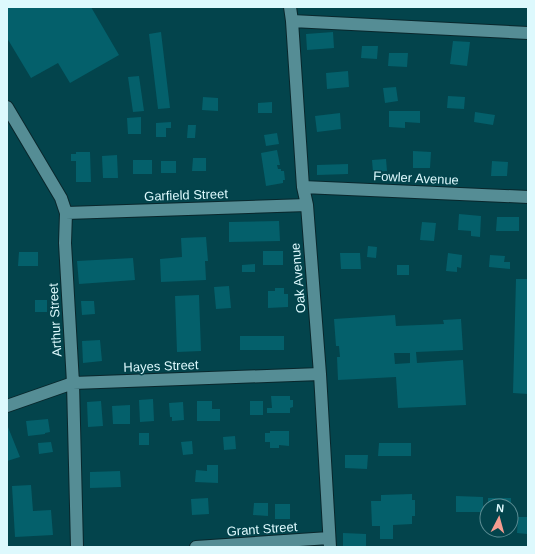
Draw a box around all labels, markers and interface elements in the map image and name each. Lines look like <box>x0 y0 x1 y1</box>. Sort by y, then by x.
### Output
street label: Fowler Avenue <box>373 168 459 188</box>
street label: Garfield Street <box>144 186 229 204</box>
street label: Oak Avenue <box>287 242 309 314</box>
street label: Arthur Street <box>46 282 64 357</box>
street label: Hayes Street <box>123 357 199 375</box>
north arrow <box>479 498 519 538</box>
text: N <box>495 502 505 514</box>
street label: Grant Street <box>226 519 298 539</box>

